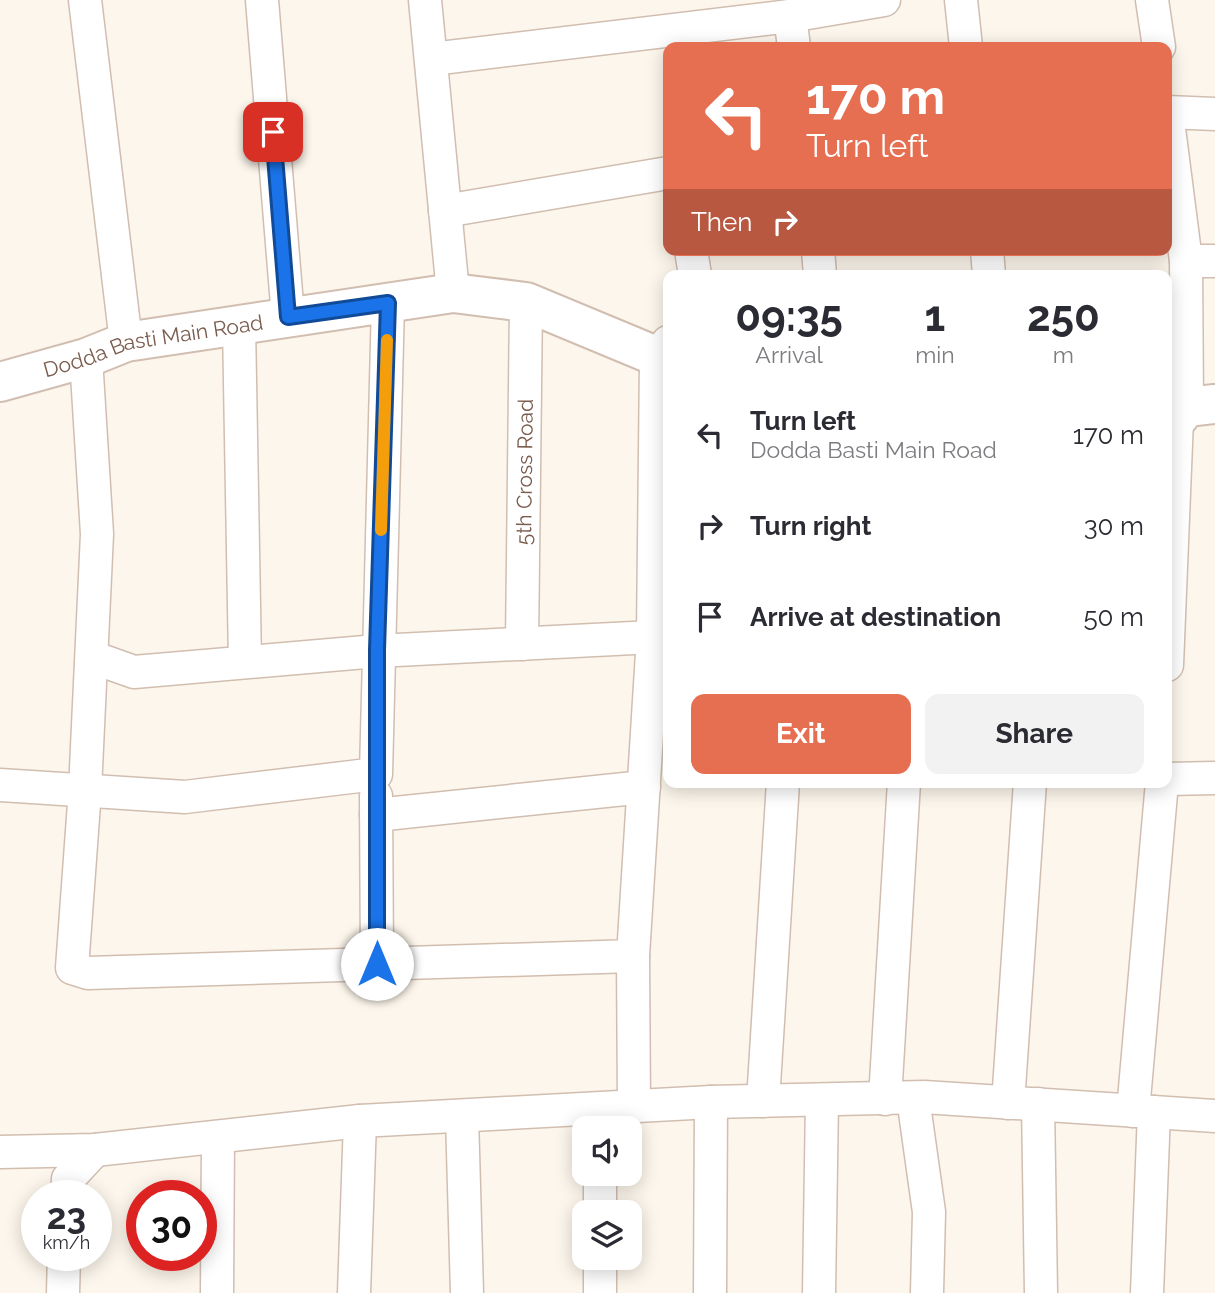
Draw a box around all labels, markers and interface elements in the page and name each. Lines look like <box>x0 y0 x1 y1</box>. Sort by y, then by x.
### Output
text: 170 m <box>806 68 945 125</box>
icon: left <box>691 70 782 161</box>
pin <box>243 102 303 162</box>
icon: arrive <box>254 113 292 151</box>
text: Turn left <box>806 127 928 164</box>
icon: right <box>766 203 804 241</box>
text: Then <box>691 207 752 237</box>
text: 09:35 <box>735 292 843 341</box>
text: 1 <box>925 292 945 341</box>
text: 250 <box>1027 292 1100 341</box>
street label: Dodda Basti Main Road <box>40 309 265 382</box>
text: Arrival <box>755 341 823 368</box>
text: min <box>915 341 955 368</box>
text: m <box>1053 341 1074 368</box>
street label: 5th Cross Road <box>511 399 537 545</box>
text: Turn left <box>750 406 856 436</box>
icon: left <box>691 416 729 454</box>
text: 170 m <box>1073 420 1144 450</box>
text: Dodda Basti Main Road <box>750 436 997 463</box>
icon: right <box>691 507 729 545</box>
text: Turn right <box>750 511 871 541</box>
text: 30 m <box>1084 511 1144 541</box>
icon: arrive <box>691 598 729 636</box>
text: Arrive at destination <box>750 602 1001 632</box>
text: 50 m <box>1083 602 1144 632</box>
button: Exit <box>691 694 911 774</box>
button: Share <box>925 694 1144 774</box>
position arrow <box>340 927 414 1001</box>
map controls <box>572 1116 642 1270</box>
button: sound <box>572 1116 642 1186</box>
speed limit sign: 30 <box>126 1180 217 1271</box>
text: 23 <box>47 1196 86 1237</box>
button: layers <box>572 1200 642 1270</box>
text: km/h <box>43 1232 90 1253</box>

